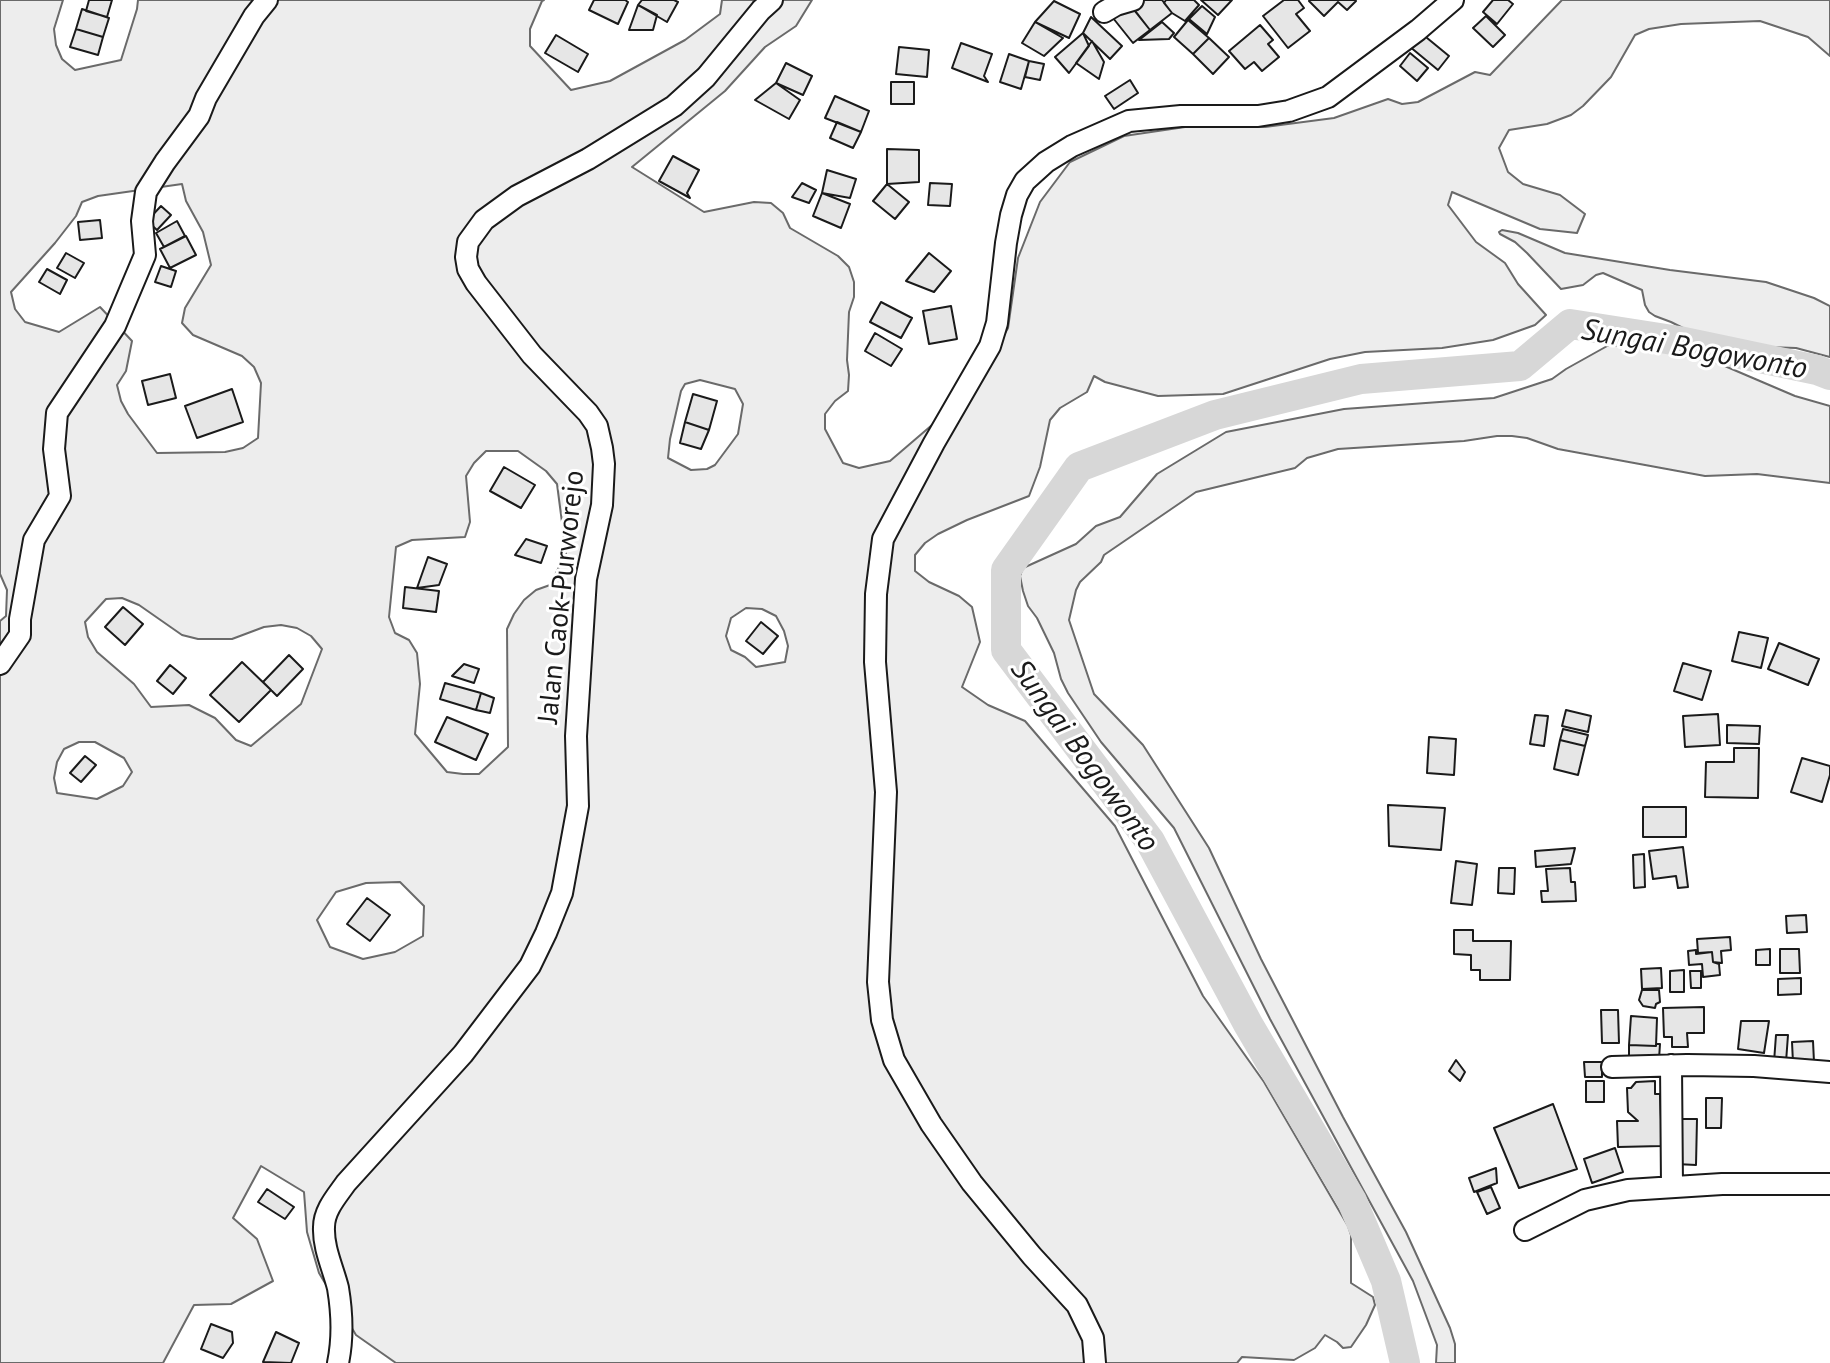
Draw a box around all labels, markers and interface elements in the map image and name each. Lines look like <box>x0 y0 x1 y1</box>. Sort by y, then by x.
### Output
water label: Sungai Bogowonto <box>1578 312 1810 388</box>
street label: Jalan Caok-Purworejo <box>532 469 592 725</box>
water label: Sungai Bogowonto <box>1002 653 1166 859</box>

